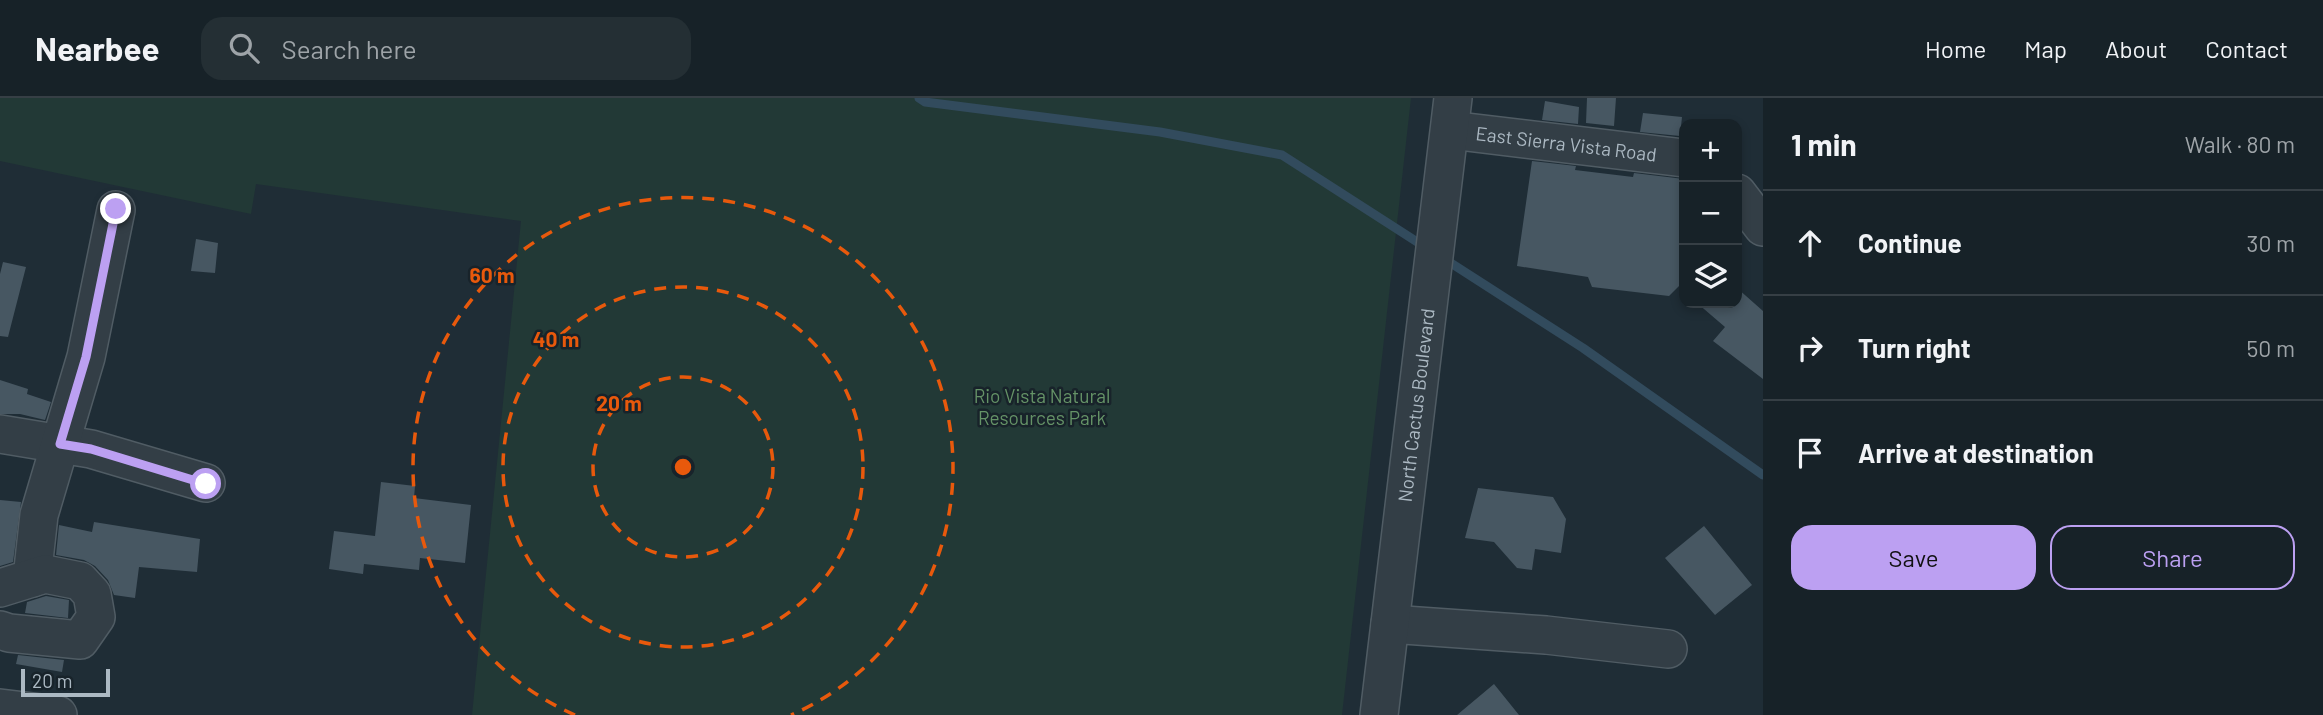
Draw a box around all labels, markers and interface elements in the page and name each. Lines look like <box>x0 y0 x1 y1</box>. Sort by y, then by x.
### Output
search box <box>201 17 691 80</box>
text: Nearbee <box>35 28 159 68</box>
icon: search <box>225 29 263 67</box>
text: Search here <box>281 33 417 64</box>
text: Home <box>1925 34 1986 63</box>
text: Map <box>2024 34 2067 63</box>
text: About <box>2105 34 2167 63</box>
text: Contact <box>2205 34 2288 63</box>
map controls <box>1679 119 1742 308</box>
button: + <box>1679 119 1742 182</box>
street label: East Sierra Vista Road <box>1474 121 1658 166</box>
text: 1 min <box>1791 126 1857 162</box>
text: Walk · 80 m <box>2185 130 2295 158</box>
button: − <box>1679 182 1742 245</box>
route end <box>100 193 131 224</box>
icon: ahead <box>1791 224 1829 262</box>
text: Continue <box>1858 227 1962 258</box>
text: 30 m <box>2247 229 2295 257</box>
button: layers <box>1679 245 1742 308</box>
text: 60 m <box>470 262 514 287</box>
street label: North Cactus Boulevard <box>1393 307 1439 503</box>
text: 40 m <box>533 326 579 351</box>
icon: right <box>1791 329 1829 367</box>
text: Turn right <box>1858 332 1971 363</box>
text: 50 m <box>2247 334 2295 362</box>
park label: Rio Vista Natural Resources Park <box>974 384 1110 429</box>
text: 20 m <box>596 390 642 415</box>
icon: arrive <box>1791 434 1829 472</box>
text: Arrive at destination <box>1858 437 2094 468</box>
centre of rings <box>671 455 695 479</box>
route start <box>190 468 221 499</box>
button: Save <box>1791 525 2036 590</box>
button: Share <box>2050 525 2295 590</box>
scale bar <box>21 666 110 698</box>
text: 20 m <box>32 669 72 692</box>

